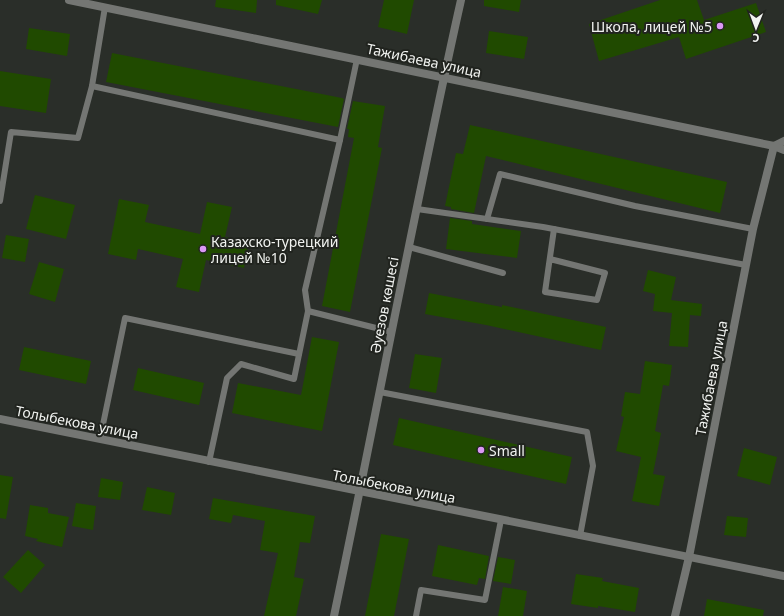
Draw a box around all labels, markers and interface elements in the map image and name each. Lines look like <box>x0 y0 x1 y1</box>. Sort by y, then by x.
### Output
north arrow <box>736 8 776 48</box>
place label: Школа, лицей №5 <box>591 17 712 36</box>
marker: Школа, лицей №5 <box>715 21 725 31</box>
text: С <box>752 31 760 46</box>
street label: Тажибаева улица <box>365 39 483 81</box>
place label: Казахско-турецкий лицей №10 <box>211 232 338 267</box>
marker: Казахско-турецкий лицей №10 <box>198 244 208 254</box>
street label: Әуезов көшесі <box>365 255 403 355</box>
street label: Тажибаева улица <box>691 319 731 437</box>
street label: Толыбекова улица <box>14 401 140 443</box>
place label: Small <box>489 441 525 460</box>
marker: Small <box>476 445 486 455</box>
street label: Толыбекова улица <box>331 465 457 507</box>

